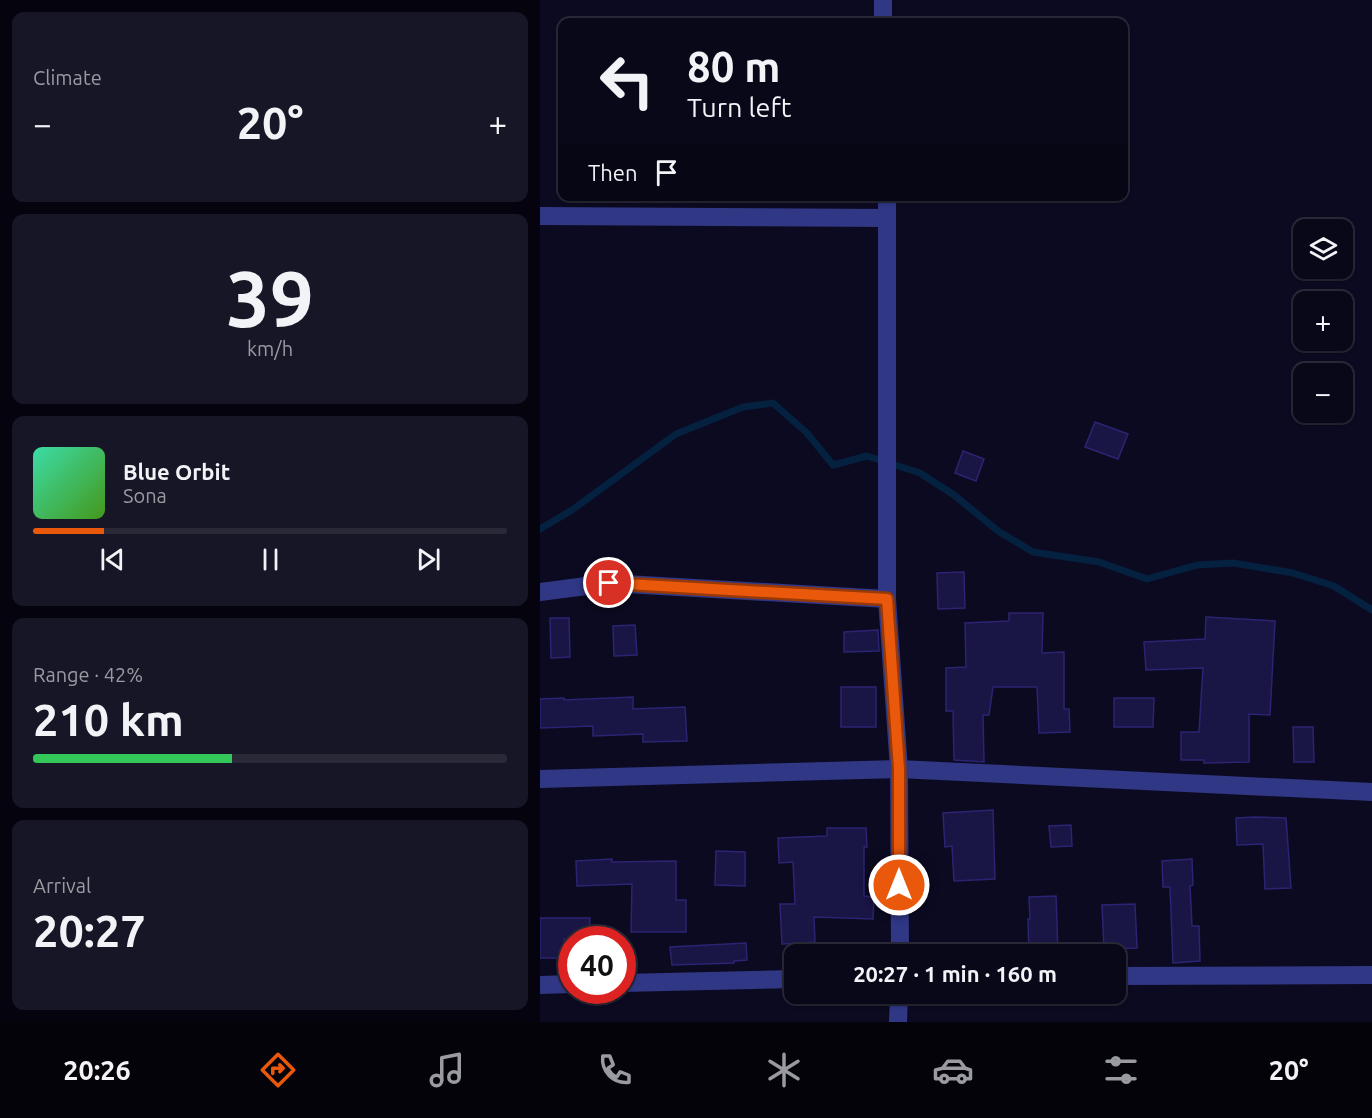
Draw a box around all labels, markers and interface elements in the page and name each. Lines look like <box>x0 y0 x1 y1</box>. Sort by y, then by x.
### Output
icon: left <box>588 42 666 120</box>
text: 80 m <box>687 43 781 90</box>
text: Climate <box>33 66 102 89</box>
text: Turn left <box>687 92 791 122</box>
text: 20° <box>237 97 303 148</box>
text: − <box>33 105 52 142</box>
text: + <box>488 105 507 142</box>
icon: arrive <box>650 156 683 189</box>
text: Then <box>588 160 638 185</box>
map controls <box>1293 219 1353 423</box>
button: layers <box>1293 219 1353 279</box>
text: 39 <box>226 254 314 342</box>
button: + <box>1293 291 1353 351</box>
text: km/h <box>247 337 293 360</box>
button: − <box>1293 363 1353 423</box>
text: Blue Orbit <box>123 459 230 484</box>
text: Sona <box>123 484 167 507</box>
icon: previous <box>96 543 129 576</box>
icon: pause <box>254 543 287 576</box>
icon: next <box>412 543 445 576</box>
pin <box>583 557 634 608</box>
icon: arrive <box>592 566 625 599</box>
text: Range · 42% <box>33 663 143 686</box>
text: 210 km <box>33 694 184 745</box>
position arrow <box>867 853 931 917</box>
text: Arrival <box>33 874 91 897</box>
text: 20:27 <box>33 905 146 956</box>
speed limit sign: 40 <box>558 926 636 1004</box>
text: 20:27 · 1 min · 160 m <box>853 961 1057 986</box>
icon: directions <box>257 1049 299 1091</box>
icon: music <box>426 1049 468 1091</box>
icon: phone <box>594 1049 636 1091</box>
icon: climate <box>763 1049 805 1091</box>
icon: car <box>932 1049 974 1091</box>
icon: filters <box>1100 1049 1142 1091</box>
text: 20:26 <box>63 1055 131 1085</box>
text: 20° <box>1269 1055 1309 1085</box>

